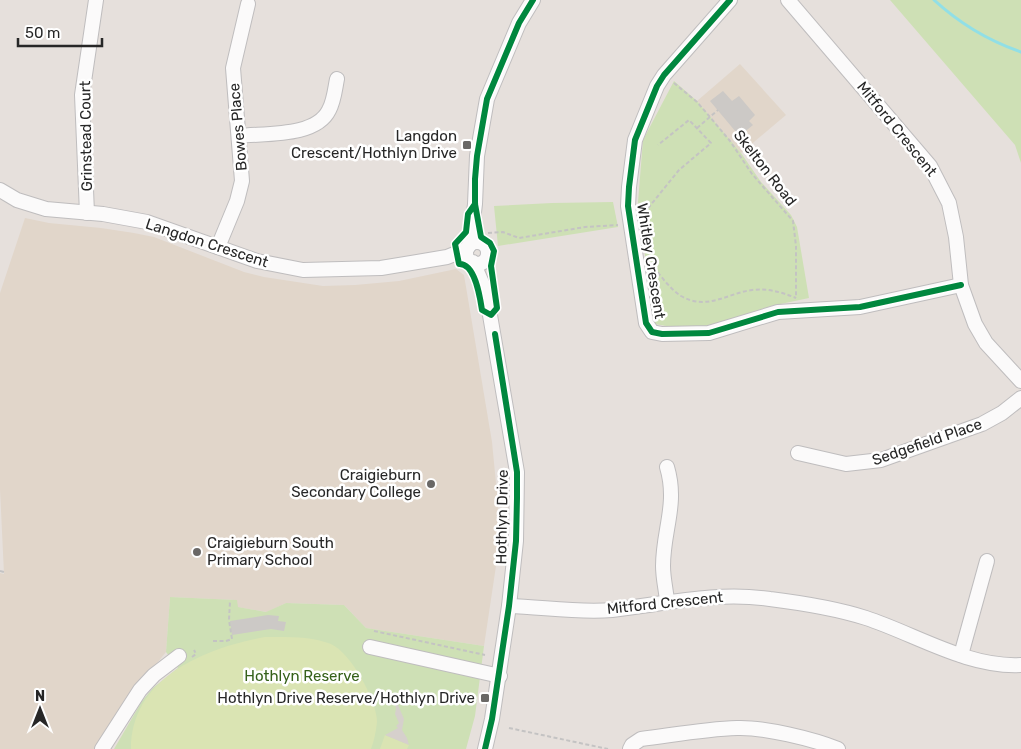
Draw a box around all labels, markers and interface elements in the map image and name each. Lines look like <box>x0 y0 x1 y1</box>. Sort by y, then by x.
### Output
scale bar <box>18 15 101 47</box>
text: 50 m <box>25 24 60 42</box>
street label: Mitford Crescent <box>853 78 941 180</box>
street label: Grinstead Court <box>76 80 96 191</box>
street label: Bowes Place <box>225 82 251 172</box>
street label: Skelton Road <box>730 126 800 210</box>
place label: Langdon Crescent/Hothlyn Drive <box>291 127 457 162</box>
marker: Langdon Crescent/Hothlyn Drive <box>461 139 473 151</box>
street label: Whitley Crescent <box>633 202 669 320</box>
street label: Langdon Crescent <box>143 215 271 271</box>
street label: Sedgefield Place <box>870 415 984 469</box>
place label: Craigieburn Secondary College <box>291 466 421 501</box>
street label: Hothlyn Drive <box>492 469 512 565</box>
marker: Craigieburn Secondary College <box>425 478 437 490</box>
place label: Craigieburn South Primary School <box>207 534 334 569</box>
marker: Craigieburn South Primary School <box>191 546 203 558</box>
street label: Mitford Crescent <box>606 588 724 618</box>
park label: Hothlyn Reserve <box>244 667 360 685</box>
north arrow <box>15 684 65 734</box>
text: N <box>35 688 45 705</box>
place label: Hothlyn Drive Reserve/Hothlyn Drive <box>217 689 475 707</box>
marker: Hothlyn Drive Reserve/Hothlyn Drive <box>479 692 491 704</box>

